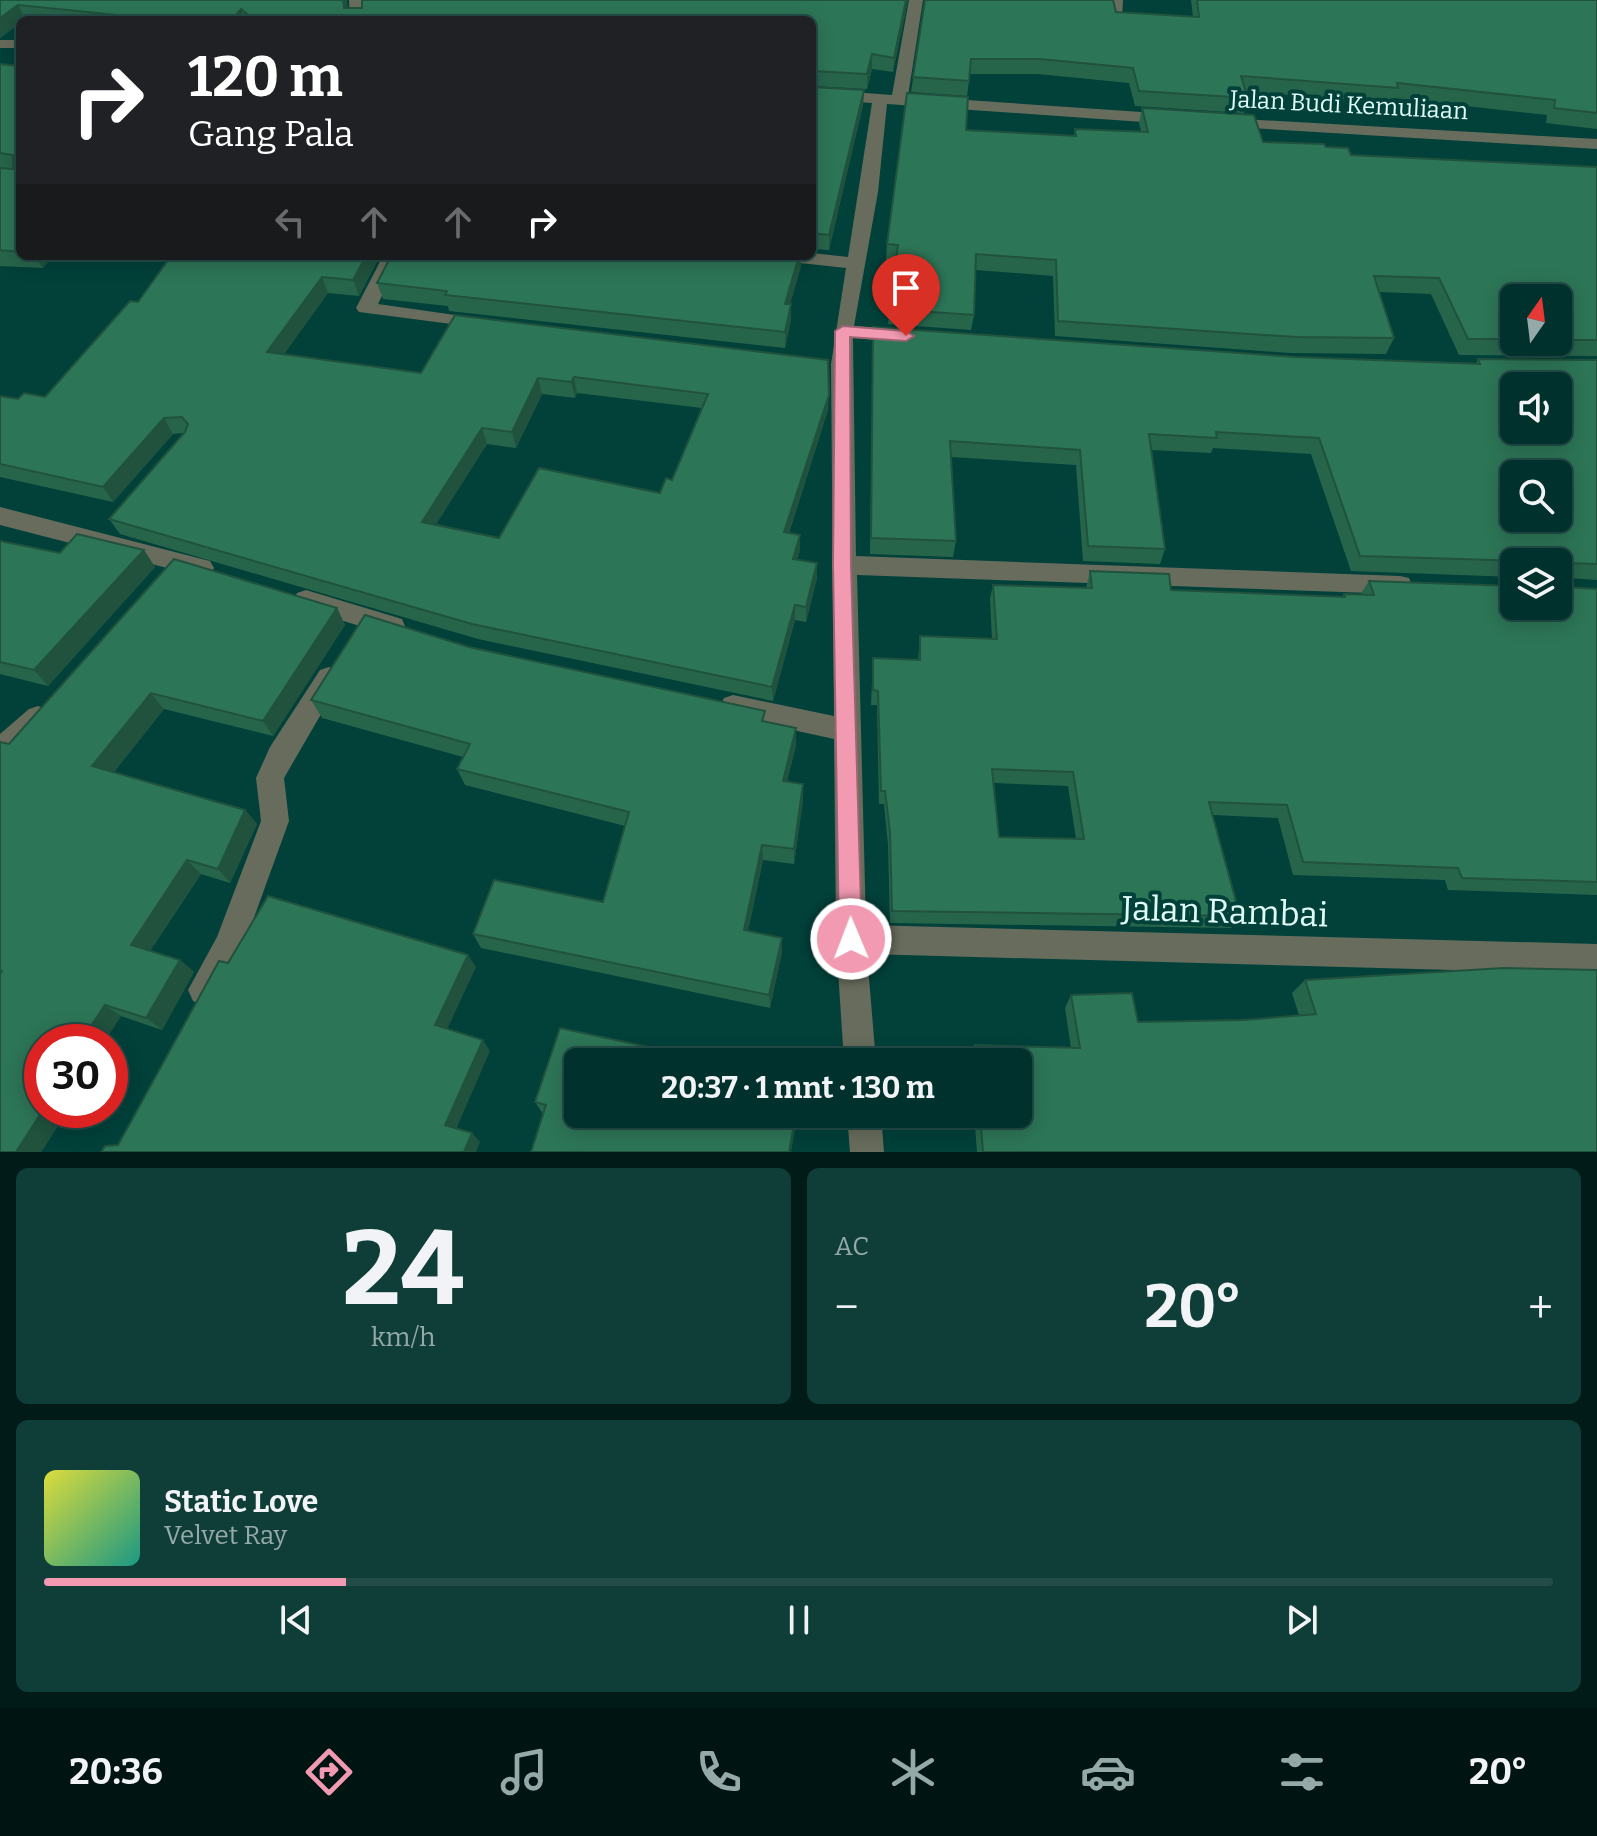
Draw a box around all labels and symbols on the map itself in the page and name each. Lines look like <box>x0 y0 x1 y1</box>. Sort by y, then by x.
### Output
street label: Jalan Budi Kemuliaan <box>1228 85 1469 125</box>
pin <box>872 254 940 336</box>
north arrow <box>1500 284 1572 356</box>
street label: Jalan Rambai <box>1120 887 1329 936</box>
position arrow <box>809 897 893 981</box>
speed limit sign: 30 <box>24 1024 128 1128</box>

